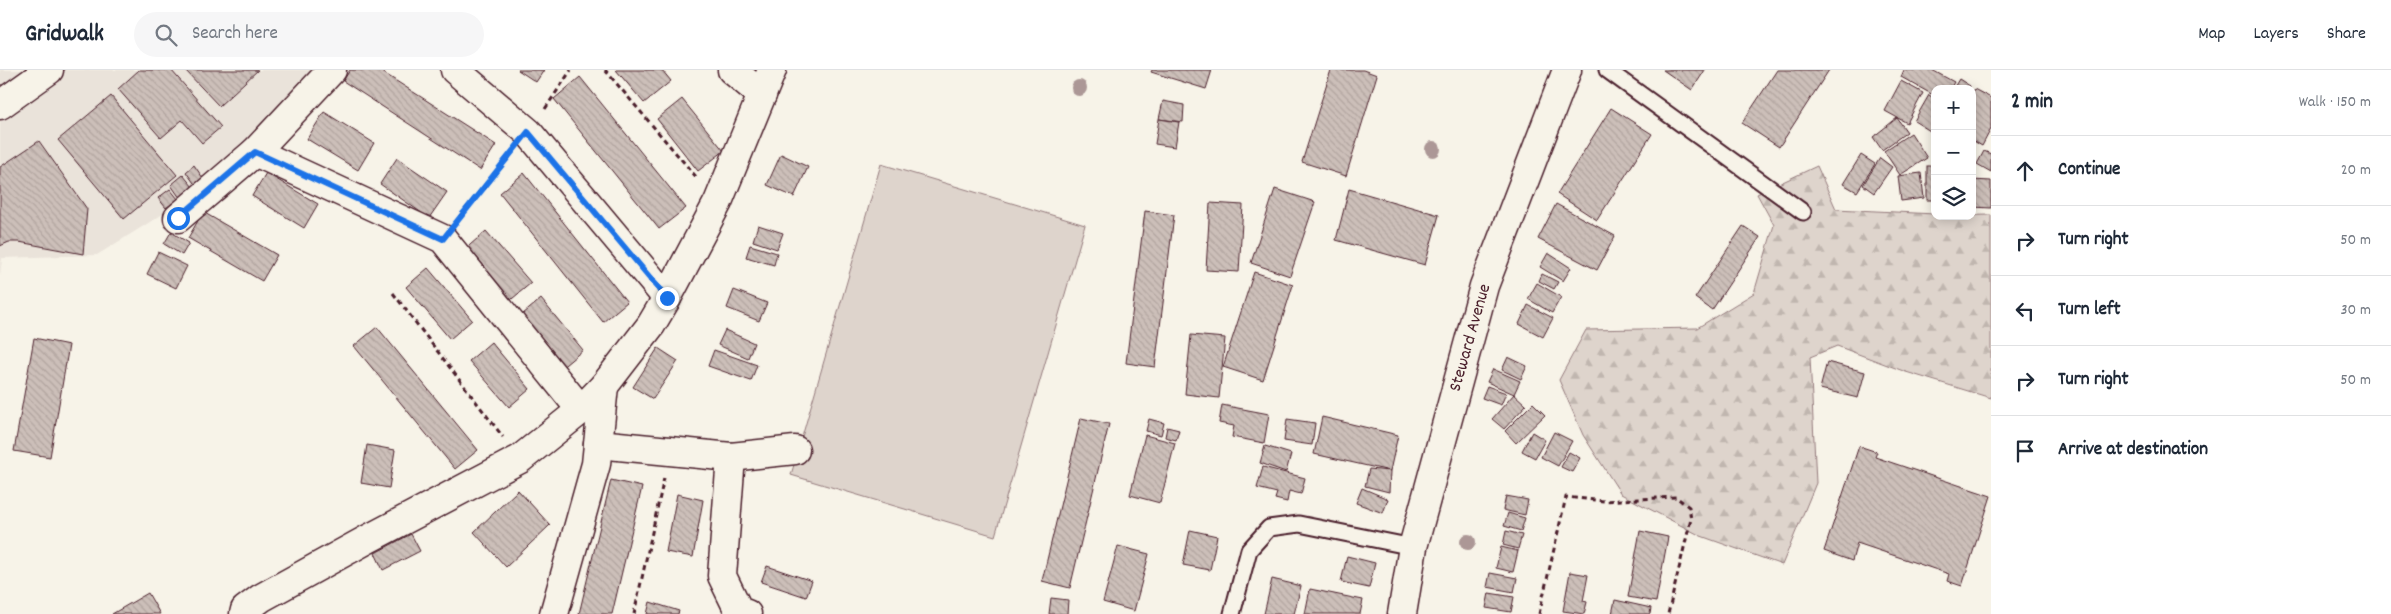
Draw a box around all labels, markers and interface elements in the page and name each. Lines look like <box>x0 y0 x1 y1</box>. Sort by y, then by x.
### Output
search box <box>134 12 484 57</box>
text: Gridwalk <box>25 18 104 52</box>
icon: search <box>152 21 180 49</box>
text: Search here <box>192 21 278 48</box>
text: Map <box>2198 22 2225 47</box>
text: Layers <box>2253 22 2299 47</box>
text: Share <box>2327 22 2366 47</box>
map controls <box>1931 85 1976 220</box>
button: + <box>1931 85 1976 130</box>
text: 2 min <box>2011 88 2053 118</box>
text: Walk · 150 m <box>2299 91 2371 114</box>
button: − <box>1931 130 1976 175</box>
icon: ahead <box>2011 157 2039 185</box>
text: Continue <box>2058 157 2120 184</box>
text: 20 m <box>2341 159 2371 182</box>
button: layers <box>1931 175 1976 220</box>
route start <box>167 207 190 230</box>
icon: right <box>2011 227 2039 255</box>
text: Turn right <box>2058 227 2129 254</box>
text: 50 m <box>2340 229 2371 252</box>
street label: Steward Avenue <box>1444 281 1498 395</box>
route end <box>656 287 679 310</box>
icon: left <box>2011 297 2039 325</box>
text: Turn left <box>2058 297 2121 324</box>
text: 30 m <box>2341 299 2371 322</box>
icon: right <box>2011 367 2039 395</box>
text: Turn right <box>2058 367 2129 394</box>
text: 50 m <box>2340 369 2371 392</box>
icon: arrive <box>2011 437 2039 465</box>
text: Arrive at destination <box>2058 437 2208 464</box>

